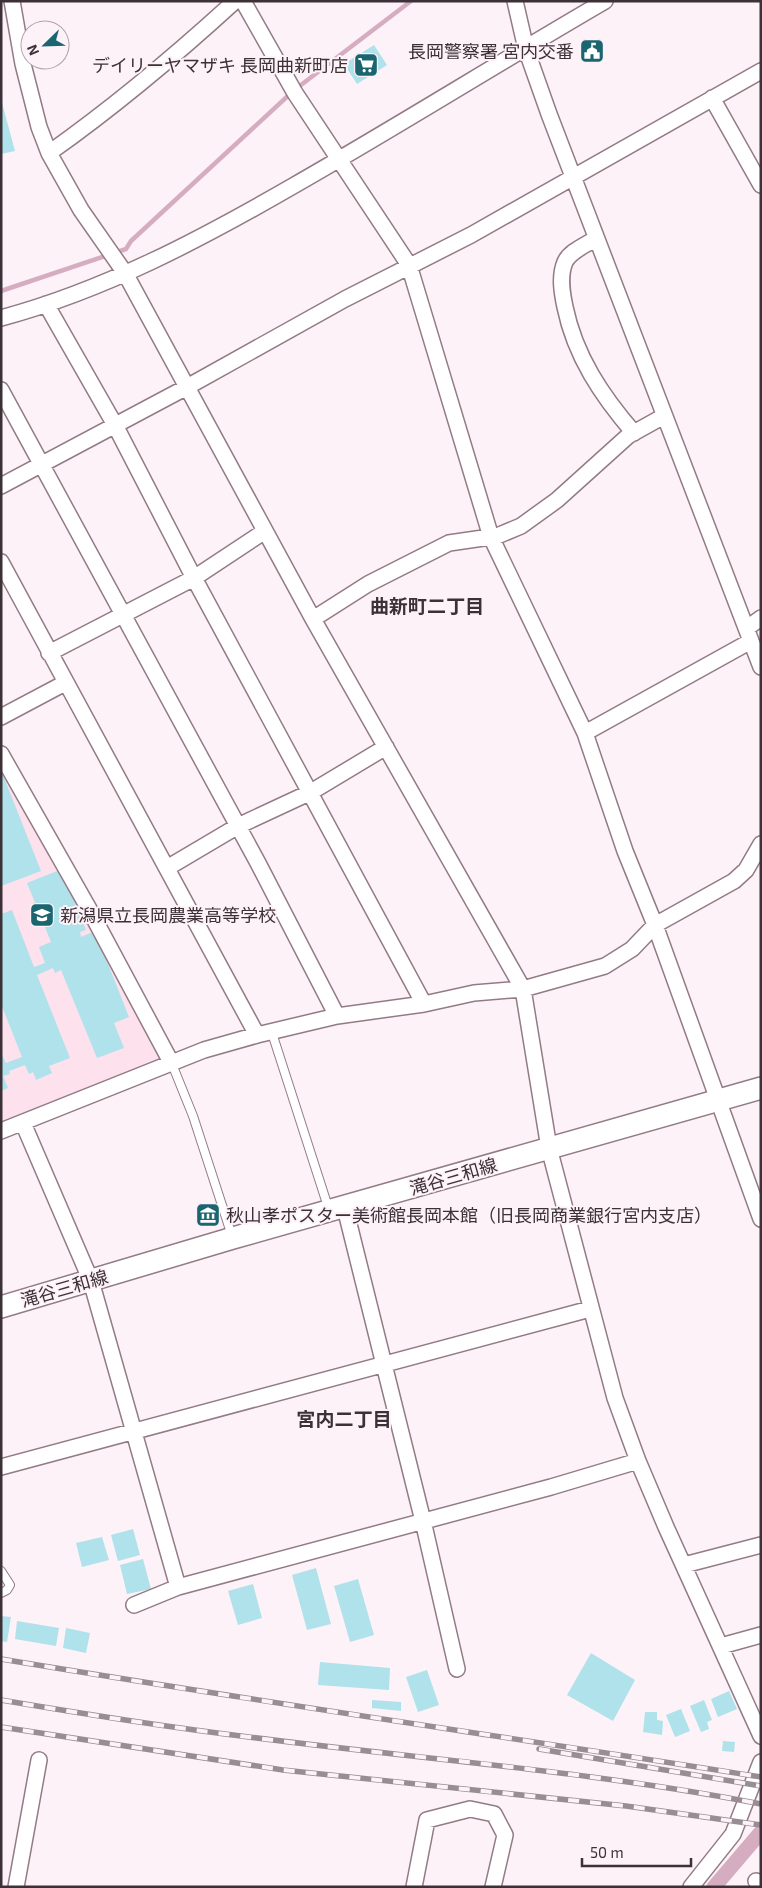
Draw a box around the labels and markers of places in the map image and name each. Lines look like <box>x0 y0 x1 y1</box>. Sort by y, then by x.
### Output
public building icon: 長岡警察署 宮内交番 <box>579 38 605 64</box>
place label: 長岡警察署 宮内交番 <box>408 40 574 62</box>
supermarket icon: デイリーヤマザキ 長岡曲新町店 <box>353 52 379 78</box>
place label: デイリーヤマザキ 長岡曲新町店 <box>92 54 348 76</box>
school or university icon: 新潟県立長岡農業高等学校 <box>29 902 55 928</box>
place label: 新潟県立長岡農業高等学校 <box>60 904 276 926</box>
museum icon: 秋山孝ポスター美術館長岡本館（旧長岡商業銀行宮内支店） <box>195 1202 221 1228</box>
place label: 秋山孝ポスター美術館長岡本館（旧長岡商業銀行宮内支店） <box>226 1204 712 1226</box>

